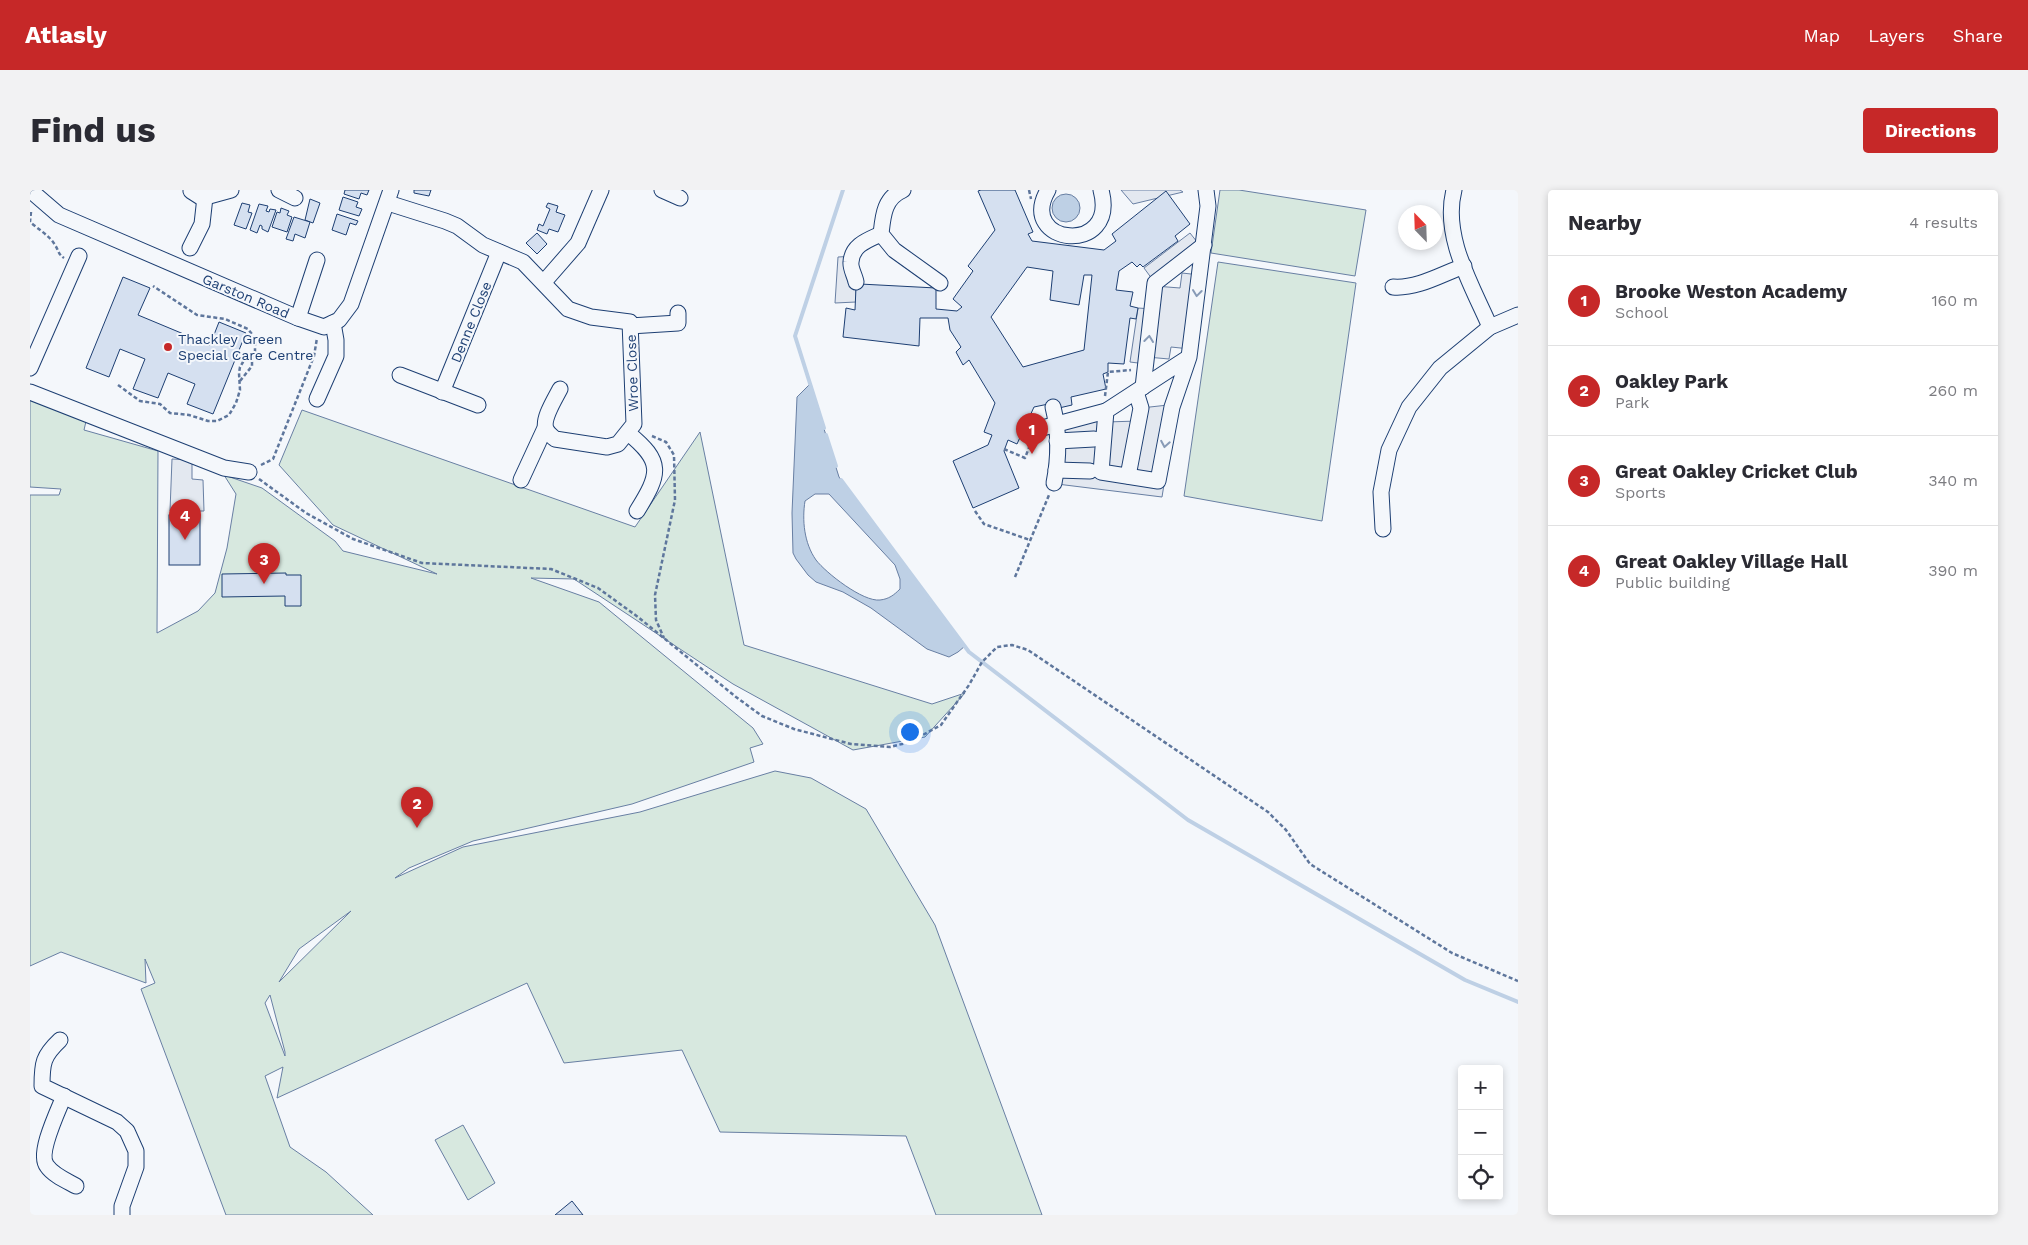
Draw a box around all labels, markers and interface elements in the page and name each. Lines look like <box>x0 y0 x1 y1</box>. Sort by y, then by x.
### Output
text: Atlasly <box>25 21 107 49</box>
text: Map <box>1803 25 1840 46</box>
text: Layers <box>1868 25 1925 46</box>
text: Share <box>1953 25 2003 46</box>
button: Directions <box>1863 108 1998 153</box>
text: Find us <box>30 109 156 151</box>
north arrow <box>1398 205 1443 250</box>
text: Nearby <box>1568 210 1641 235</box>
text: 4 results <box>1909 213 1978 232</box>
street label: Garston Road <box>200 271 292 321</box>
street label: Denne Close <box>447 279 495 365</box>
text: Brooke Weston Academy <box>1615 280 1847 303</box>
one-way arrow <box>1193 289 1203 298</box>
text: 1 <box>1581 291 1587 310</box>
text: 160 m <box>1931 291 1978 310</box>
text: School <box>1615 303 1668 322</box>
place label: Thackley Green Special Care Centre <box>178 331 313 363</box>
street label: Wroe Close <box>623 334 641 412</box>
one-way arrow <box>1143 334 1154 342</box>
marker: Thackley Green Special Care Centre <box>162 341 174 353</box>
text: Oakley Park <box>1615 370 1728 393</box>
text: 2 <box>1579 381 1589 400</box>
text: 260 m <box>1928 381 1978 400</box>
text: Park <box>1615 393 1649 412</box>
pin: 1 <box>1016 413 1048 454</box>
one-way arrow <box>1160 439 1170 448</box>
text: Great Oakley Cricket Club <box>1615 460 1858 483</box>
text: 3 <box>1579 471 1589 490</box>
text: 340 m <box>1928 471 1978 490</box>
text: Sports <box>1615 483 1666 502</box>
pin: 4 <box>169 499 201 540</box>
pin: 3 <box>248 543 280 584</box>
text: Great Oakley Village Hall <box>1615 550 1848 573</box>
text: 4 <box>1579 561 1589 580</box>
text: 390 m <box>1928 561 1978 580</box>
text: Public building <box>1615 573 1730 592</box>
your location <box>897 719 923 745</box>
pin: 2 <box>401 787 433 828</box>
map controls <box>1458 1065 1503 1200</box>
button: + <box>1458 1065 1503 1110</box>
button: − <box>1458 1110 1503 1155</box>
button: locate <box>1458 1155 1503 1200</box>

